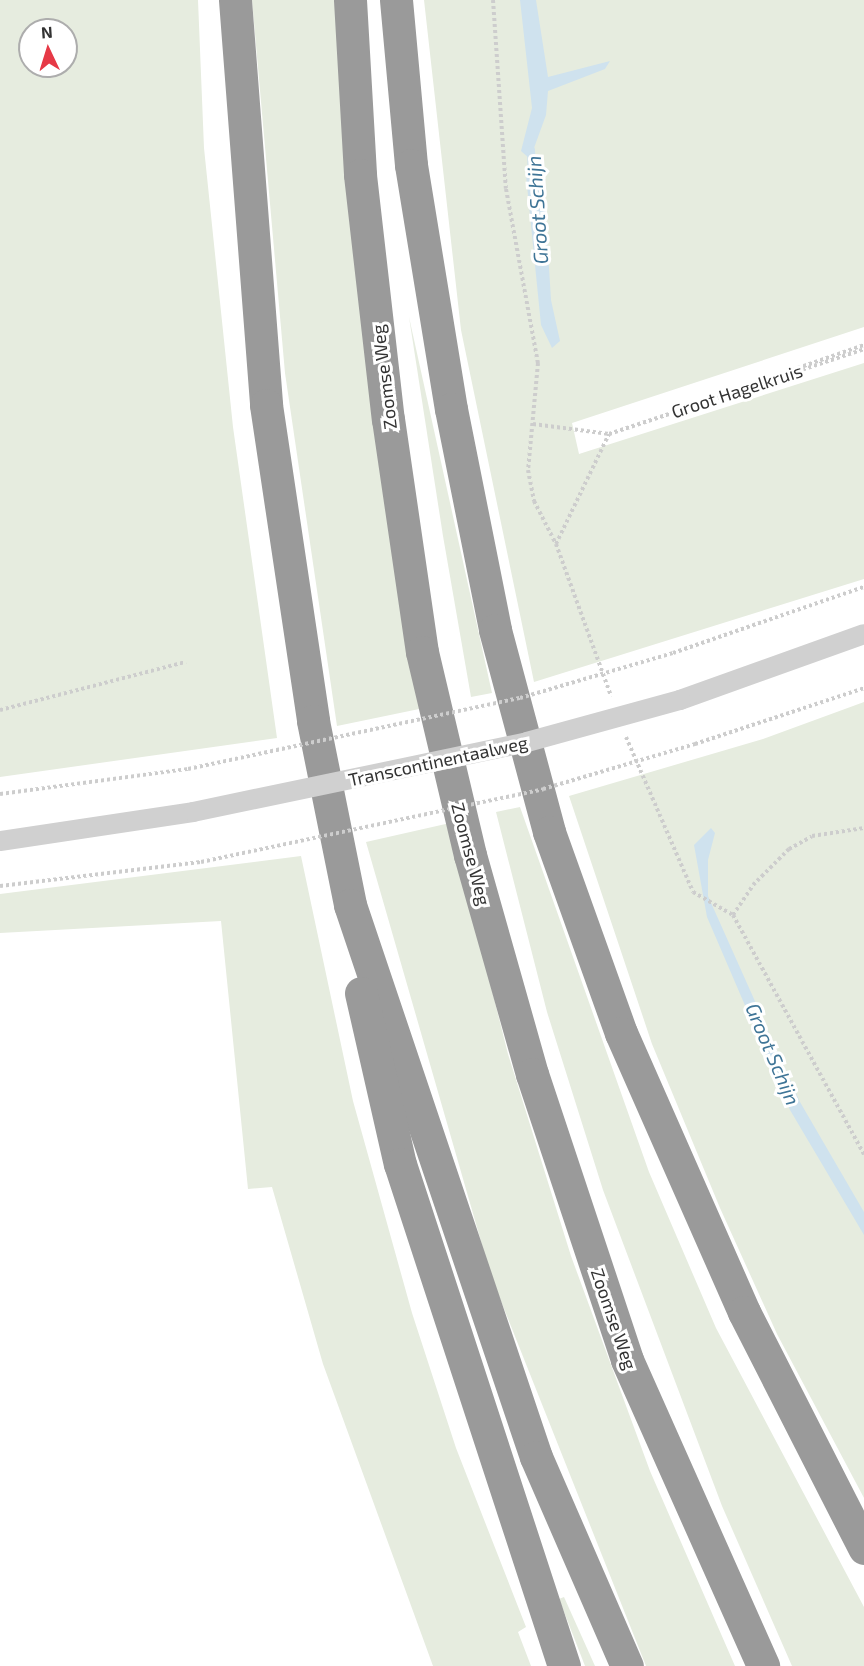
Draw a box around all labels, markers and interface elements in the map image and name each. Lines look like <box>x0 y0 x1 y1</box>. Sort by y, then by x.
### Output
north arrow <box>18 18 78 78</box>
text: N <box>40 22 53 41</box>
water label: Groot Schijn <box>521 155 553 265</box>
street label: Zoomse Weg <box>367 323 401 431</box>
street label: Groot Hagelkruis <box>669 360 805 422</box>
street label: Transcontinentaalweg <box>346 731 530 791</box>
street label: Zoomse Weg <box>447 800 495 908</box>
water label: Groot Schijn <box>741 999 805 1109</box>
street label: Zoomse Weg <box>587 1266 641 1372</box>

